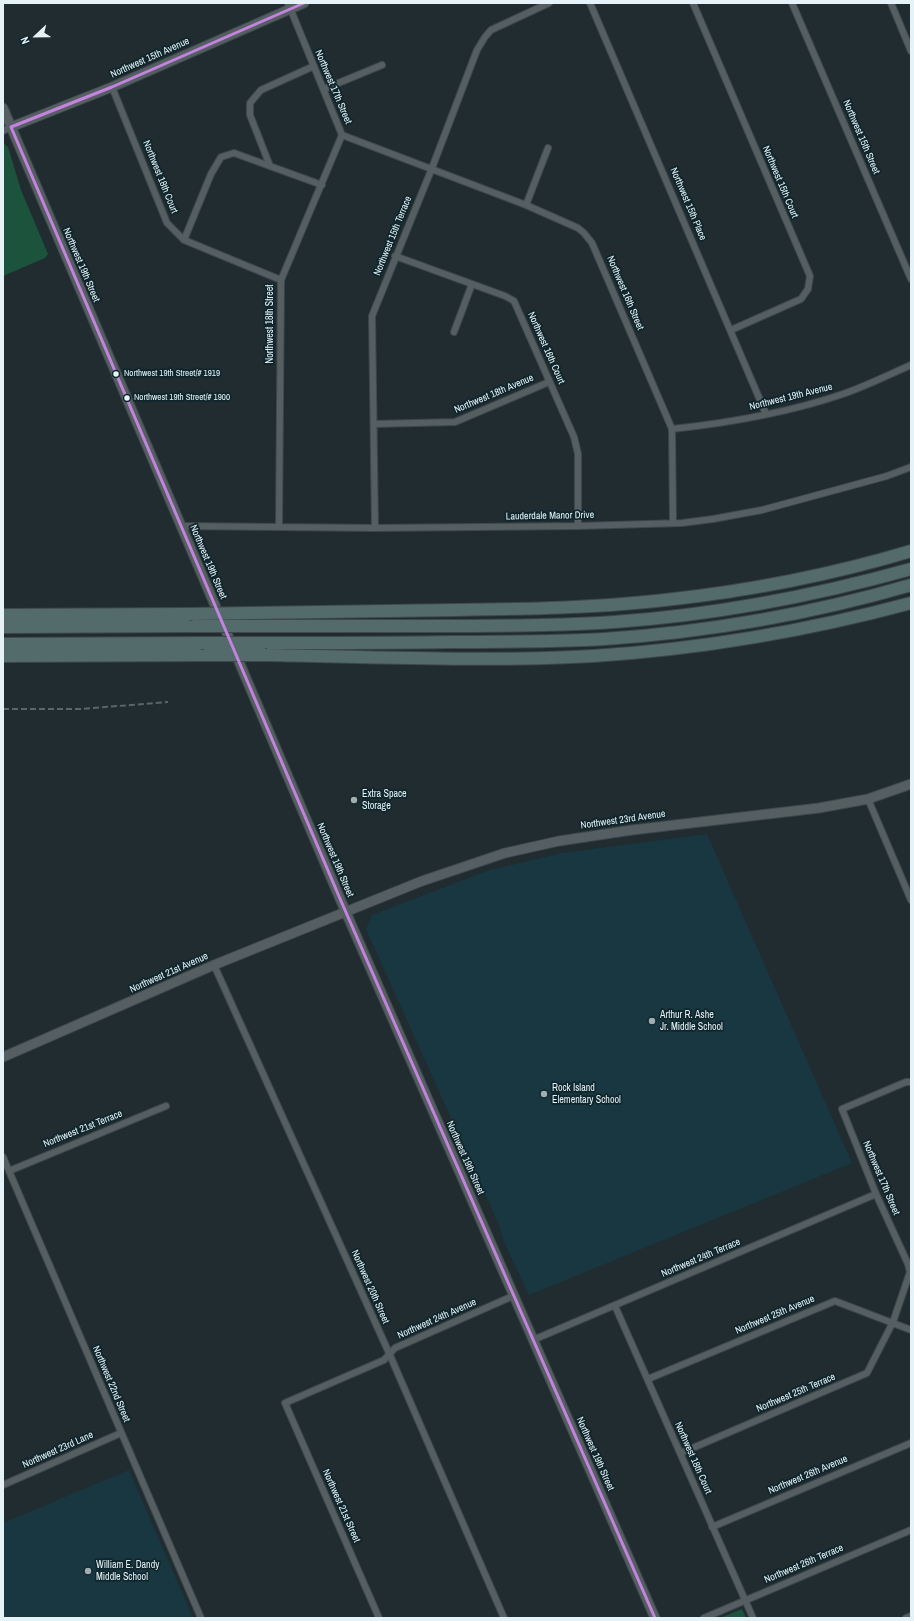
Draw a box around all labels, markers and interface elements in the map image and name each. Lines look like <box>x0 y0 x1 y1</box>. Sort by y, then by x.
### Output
north arrow <box>16 16 56 56</box>
text: N <box>17 35 33 46</box>
street label: Northwest 15th Avenue <box>109 35 191 81</box>
street label: Northwest 17th Street <box>312 48 354 126</box>
street label: Northwest 15th Street <box>840 98 882 176</box>
street label: Northwest 18th Court <box>140 139 180 215</box>
street label: Northwest 15th Court <box>759 144 801 220</box>
street label: Northwest 15th Place <box>667 166 709 242</box>
street label: Northwest 15th Terrace <box>372 194 414 278</box>
street label: Northwest 19th Street <box>60 226 102 304</box>
street label: Northwest 16th Street <box>604 254 646 332</box>
street label: Northwest 18th Street <box>264 284 276 364</box>
street label: Northwest 16th Court <box>525 310 567 386</box>
marker: Northwest 19th Street/# 1919 <box>111 369 121 379</box>
place label: Northwest 19th Street/# 1919 <box>124 369 220 379</box>
street label: Northwest 18th Avenue <box>452 372 536 416</box>
street label: Northwest 19th Avenue <box>748 381 834 413</box>
marker: Northwest 19th Street/# 1900 <box>122 393 132 403</box>
place label: Northwest 19th Street/# 1900 <box>134 393 230 403</box>
street label: Lauderdale Manor Drive <box>506 509 594 523</box>
street label: Northwest 19th Street <box>187 523 229 601</box>
place label: Extra Space Storage <box>362 788 407 812</box>
marker: Extra Space Storage <box>349 795 359 805</box>
street label: Northwest 23rd Avenue <box>580 808 666 832</box>
street label: Northwest 19th Street <box>314 821 356 899</box>
street label: Northwest 21st Avenue <box>128 950 210 996</box>
place label: Arthur R. Ashe Jr. Middle School <box>660 1009 723 1032</box>
marker: Arthur R. Ashe Jr. Middle School <box>647 1016 657 1026</box>
place label: Rock Island Elementary School <box>552 1082 621 1106</box>
marker: Rock Island Elementary School <box>539 1089 549 1099</box>
street label: Northwest 21st Terrace <box>42 1108 124 1150</box>
street label: Northwest 19th Street <box>443 1119 487 1197</box>
street label: Northwest 17th Street <box>860 1139 902 1217</box>
street label: Northwest 24th Terrace <box>660 1236 742 1280</box>
street label: Northwest 20th Street <box>348 1248 392 1326</box>
street label: Northwest 25th Avenue <box>733 1293 817 1337</box>
street label: Northwest 24th Avenue <box>396 1296 478 1342</box>
street label: Northwest 22nd Street <box>90 1344 132 1424</box>
street label: Northwest 25th Terrace <box>755 1371 837 1415</box>
street label: Northwest 19th Street <box>573 1415 617 1493</box>
street label: Northwest 18th Court <box>672 1420 714 1496</box>
street label: Northwest 23rd Lane <box>21 1429 95 1471</box>
street label: Northwest 26th Avenue <box>766 1453 850 1497</box>
street label: Northwest 21st Street <box>319 1468 363 1544</box>
street label: Northwest 26th Terrace <box>763 1542 845 1586</box>
place label: William E. Dandy Middle School <box>96 1559 159 1582</box>
marker: William E. Dandy Middle School <box>83 1566 93 1576</box>

